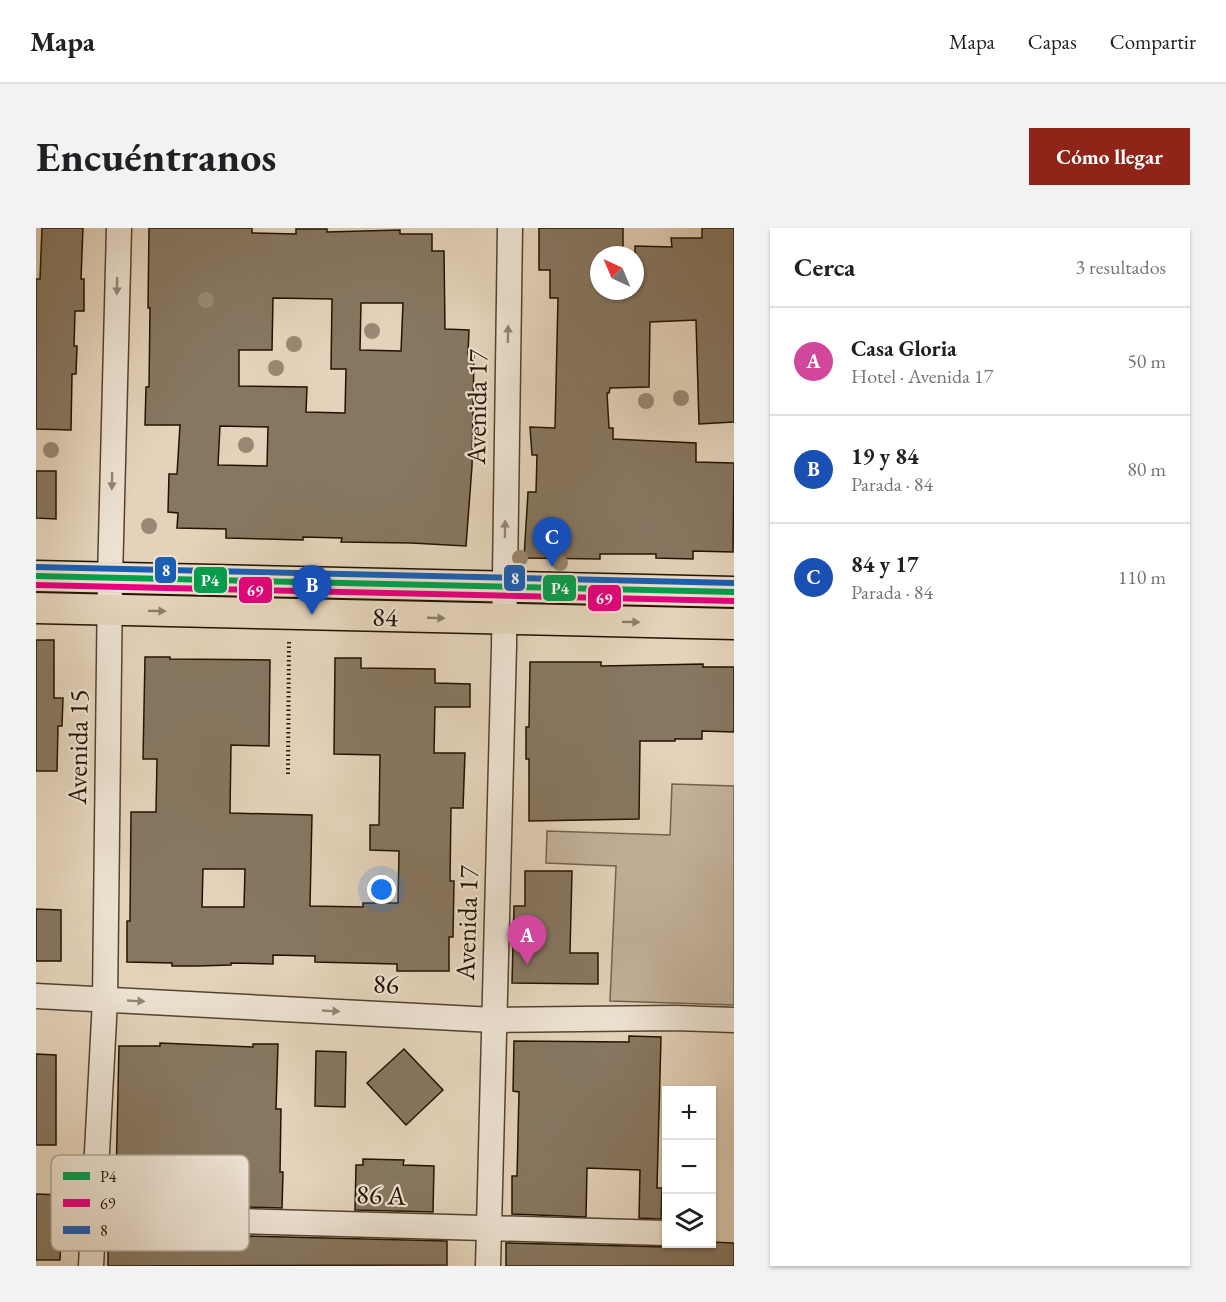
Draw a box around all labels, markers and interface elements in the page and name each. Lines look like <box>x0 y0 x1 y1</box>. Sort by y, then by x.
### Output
text: Mapa <box>30 23 95 59</box>
text: Mapa <box>949 28 995 55</box>
text: Capas <box>1028 28 1077 55</box>
text: Compartir <box>1110 28 1196 55</box>
button: Cómo llegar <box>1029 128 1190 185</box>
text: Encuéntranos <box>36 129 276 184</box>
north arrow <box>590 246 644 300</box>
text: Cerca <box>794 250 855 284</box>
text: 3 resultados <box>1075 254 1166 280</box>
one-way arrow <box>113 277 122 296</box>
one-way arrow <box>503 325 513 344</box>
text: Casa Gloria <box>851 334 957 363</box>
street label: Avenida 17 <box>458 348 495 466</box>
text: A <box>806 348 821 374</box>
text: 50 m <box>1127 348 1166 374</box>
text: Hotel · Avenida 17 <box>851 363 993 389</box>
text: 19 y 84 <box>851 442 919 471</box>
text: B <box>807 456 820 482</box>
text: 80 m <box>1127 456 1166 482</box>
text: Parada · 84 <box>851 471 933 497</box>
one-way arrow <box>108 472 117 491</box>
pin: C <box>532 518 572 567</box>
one-way arrow <box>500 520 510 539</box>
text: 84 y 17 <box>851 550 919 579</box>
line badge: 8 <box>154 556 177 584</box>
text: 8 <box>162 560 170 581</box>
line badge: 8 <box>503 564 526 592</box>
text: C <box>806 564 821 590</box>
text: 110 m <box>1118 564 1166 590</box>
line badge: P4 <box>193 566 228 594</box>
pin: B <box>292 566 332 615</box>
text: 8 <box>511 568 519 589</box>
text: P4 <box>201 570 220 591</box>
line badge: P4 <box>542 574 577 602</box>
line badge: 69 <box>238 576 273 604</box>
text: P4 <box>551 578 570 599</box>
text: Parada · 84 <box>851 579 933 605</box>
text: 69 <box>247 580 264 601</box>
line badge: 69 <box>587 584 622 612</box>
text: 69 <box>596 588 613 609</box>
street label: 84 <box>371 599 400 634</box>
one-way arrow <box>148 606 167 615</box>
one-way arrow <box>427 613 446 623</box>
one-way arrow <box>622 617 641 627</box>
street label: Avenida 15 <box>59 689 96 806</box>
street label: Avenida 17 <box>447 864 486 982</box>
your location <box>367 875 396 904</box>
pin: A <box>508 916 546 965</box>
street label: 86 <box>372 965 400 1002</box>
one-way arrow <box>127 997 146 1006</box>
one-way arrow <box>322 1007 341 1016</box>
map controls <box>662 1086 716 1248</box>
button: + <box>662 1086 716 1140</box>
button: − <box>662 1140 716 1194</box>
legend <box>51 1155 249 1251</box>
text: P4 <box>100 1166 117 1187</box>
street label: 86 A <box>355 1176 407 1213</box>
text: 69 <box>100 1193 116 1214</box>
button: layers <box>662 1194 716 1248</box>
text: 8 <box>100 1220 108 1241</box>

